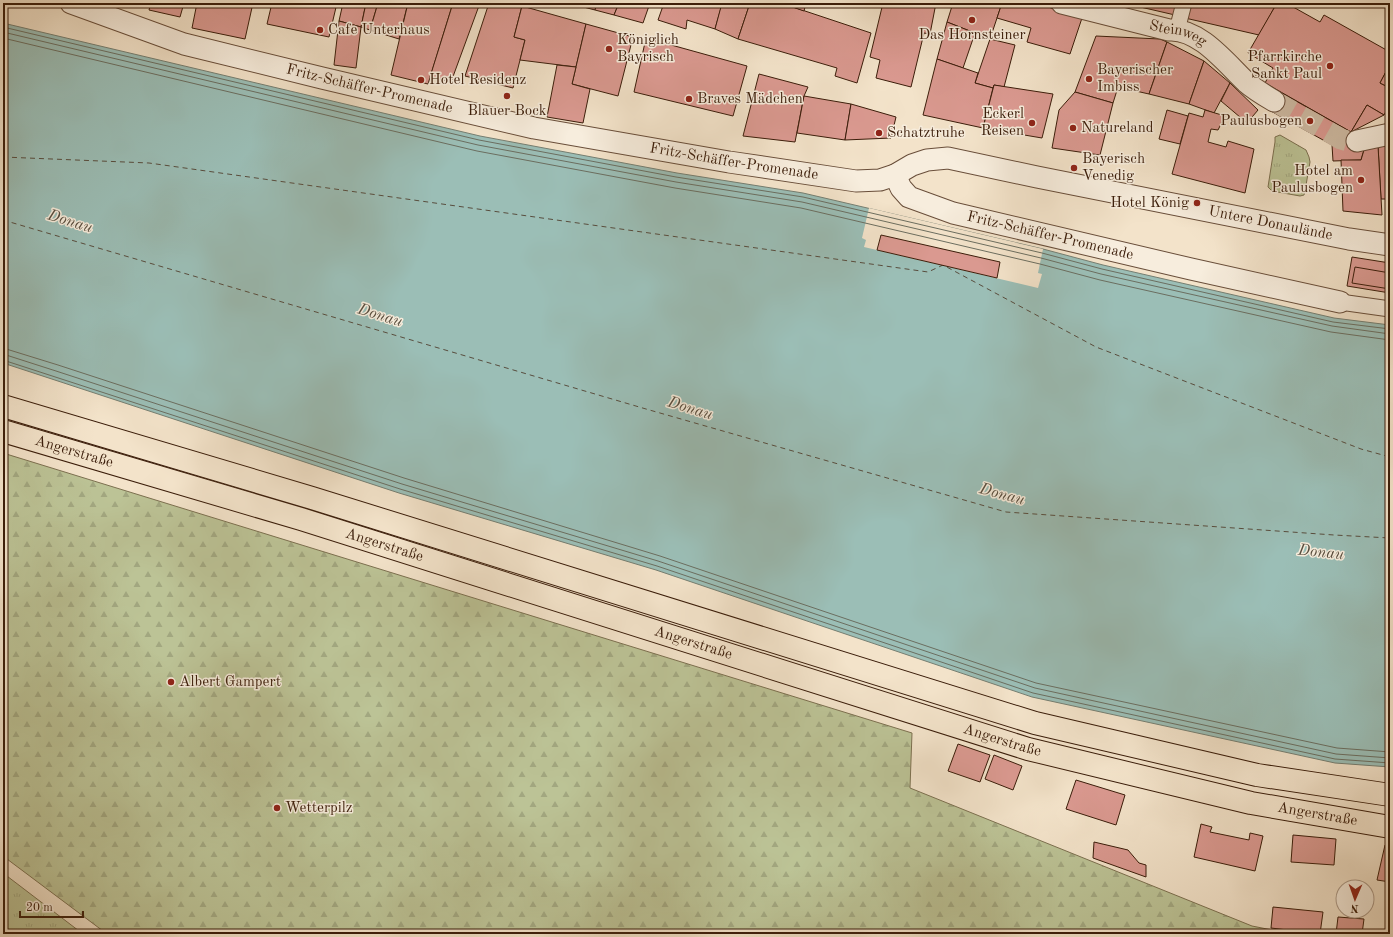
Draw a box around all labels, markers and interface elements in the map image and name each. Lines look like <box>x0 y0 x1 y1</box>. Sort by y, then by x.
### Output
marker: Das Hornsteiner <box>967 15 977 25</box>
street label: Steinweg <box>1148 18 1210 50</box>
place label: Cafe Unterhaus <box>328 23 430 38</box>
marker: Cafe Unterhaus <box>315 25 325 35</box>
place label: Das Hornsteiner <box>918 28 1026 43</box>
place label: Königlich Bayrisch <box>617 33 679 65</box>
marker: Königlich Bayrisch <box>604 44 614 54</box>
place label: Pfarrkirche Sankt Paul <box>1248 50 1322 82</box>
marker: Pfarrkirche Sankt Paul <box>1325 61 1335 71</box>
street label: Fritz-Schäffer-Promenade <box>285 62 454 116</box>
place label: Bayerischer Imbiss <box>1097 63 1173 95</box>
place label: Hotel Residenz <box>429 73 526 88</box>
marker: Bayerischer Imbiss <box>1084 74 1094 84</box>
marker: Hotel Residenz <box>416 75 426 85</box>
marker: Blauer Bock <box>502 91 512 101</box>
place label: Braves Mädchen <box>697 92 803 107</box>
marker: Braves Mädchen <box>684 94 694 104</box>
place label: Blauer Bock <box>467 104 547 119</box>
place label: Eckerl Reisen <box>981 107 1024 139</box>
place label: Paulusbogen <box>1220 114 1302 129</box>
marker: Paulusbogen <box>1305 116 1315 126</box>
marker: Eckerl Reisen <box>1027 118 1037 128</box>
place label: Natureland <box>1081 121 1154 136</box>
marker: Natureland <box>1068 123 1078 133</box>
place label: Schatztruhe <box>887 126 965 141</box>
marker: Schatztruhe <box>874 128 884 138</box>
street label: Fritz-Schäffer-Promenade <box>648 141 819 183</box>
place label: Bayerisch Venedig <box>1082 152 1145 184</box>
marker: Bayerisch Venedig <box>1069 163 1079 173</box>
place label: Hotel am Paulusbogen <box>1271 164 1353 196</box>
marker: Hotel am Paulusbogen <box>1356 175 1366 185</box>
place label: Hotel König <box>1110 196 1189 211</box>
marker: Hotel König <box>1192 198 1202 208</box>
street label: Untere Donaulände <box>1207 204 1334 243</box>
water label: Donau <box>45 207 94 236</box>
street label: Fritz-Schäffer-Promenade <box>965 209 1135 263</box>
water label: Donau <box>355 301 404 330</box>
water label: Donau <box>665 394 714 423</box>
street label: Angerstraße <box>33 433 115 471</box>
water label: Donau <box>977 481 1026 509</box>
street label: Angerstraße <box>343 526 425 565</box>
water label: Donau <box>1296 543 1345 563</box>
street label: Angerstraße <box>652 624 734 662</box>
place label: Albert Gampert <box>179 675 281 690</box>
marker: Albert Gampert <box>166 677 176 687</box>
street label: Angerstraße <box>961 721 1043 759</box>
street label: Angerstraße <box>1276 800 1359 829</box>
place label: Wetterpilz <box>285 801 353 816</box>
marker: Wetterpilz <box>272 803 282 813</box>
north arrow <box>1335 879 1375 919</box>
scale bar <box>20 893 83 919</box>
text: 20 m <box>26 902 53 914</box>
text: N <box>1350 902 1359 913</box>

